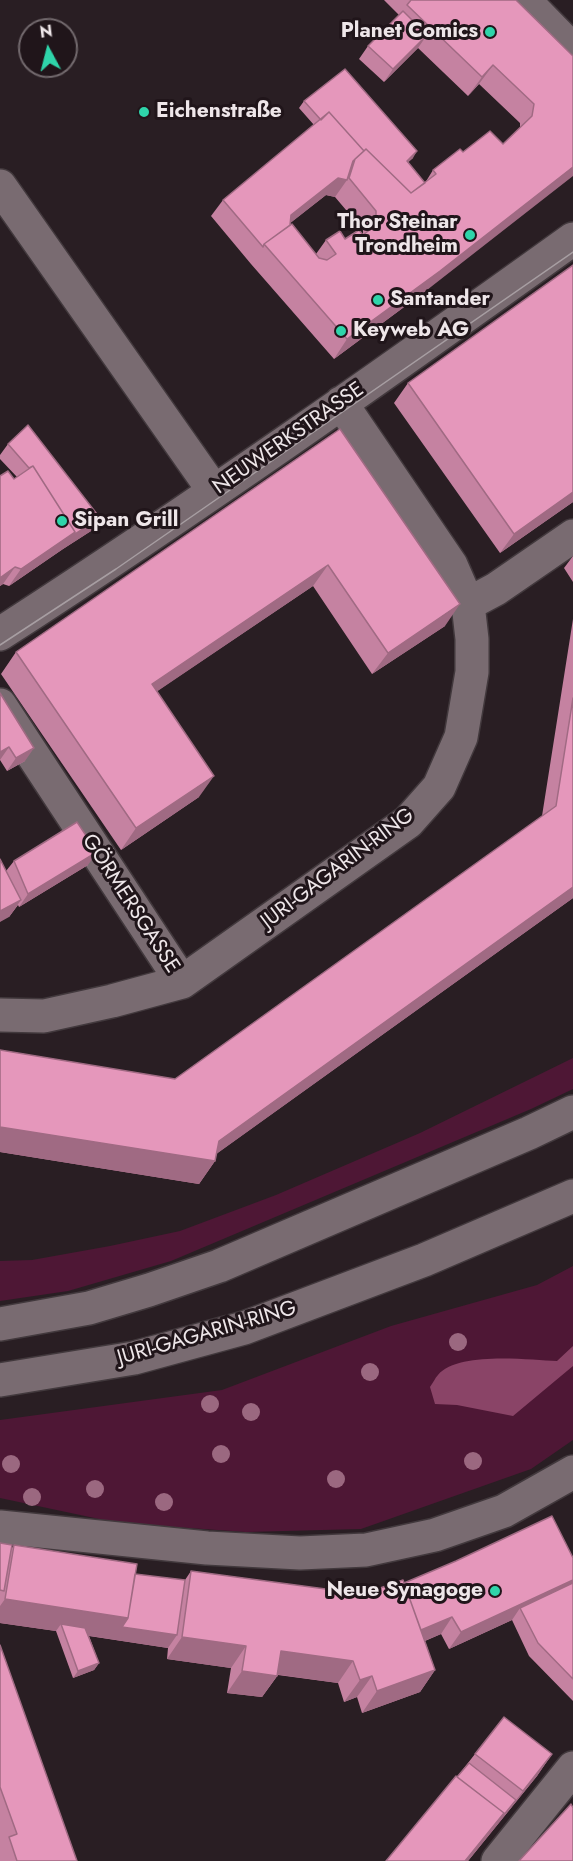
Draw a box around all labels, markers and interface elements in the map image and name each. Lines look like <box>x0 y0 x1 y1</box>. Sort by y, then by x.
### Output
north arrow <box>18 18 78 78</box>
text: N <box>38 19 54 44</box>
place label: Planet Comics <box>341 19 478 45</box>
marker: Planet Comics <box>483 25 497 39</box>
place label: Eichenstraße <box>156 99 282 125</box>
marker: Eichenstraße <box>137 105 151 119</box>
place label: Thor Steinar Trondheim <box>337 210 458 260</box>
marker: Thor Steinar Trondheim <box>463 228 477 242</box>
place label: Santander <box>390 287 490 313</box>
marker: Santander <box>371 293 385 307</box>
place label: Keyweb AG <box>353 318 469 344</box>
marker: Keyweb AG <box>334 324 348 338</box>
street label: NEUWERKSTRASSE <box>209 378 369 500</box>
place label: Sipan Grill <box>74 508 178 534</box>
marker: Sipan Grill <box>55 514 69 528</box>
street label: JURI-GAGARIN-RING <box>257 803 419 935</box>
street label: GÖRMERSGASSE <box>76 830 184 978</box>
street label: JURI-GAGARIN-RING <box>115 1296 299 1372</box>
place label: Neue Synagoge <box>326 1578 483 1604</box>
marker: Neue Synagoge <box>488 1584 502 1598</box>

